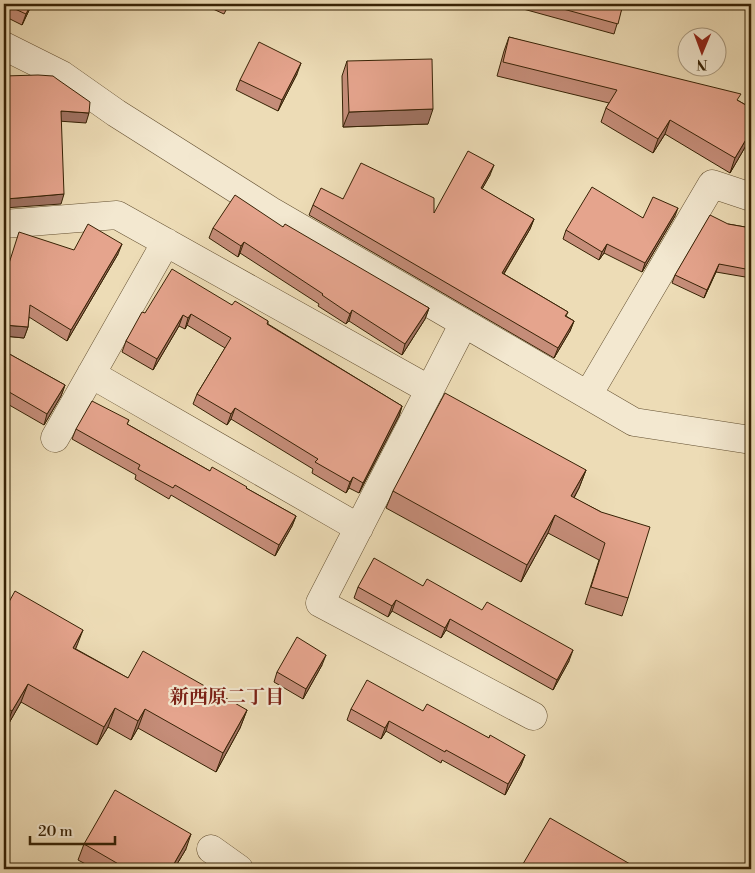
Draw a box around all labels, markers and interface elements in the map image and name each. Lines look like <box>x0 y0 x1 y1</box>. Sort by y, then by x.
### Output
north arrow <box>678 28 728 78</box>
text: N <box>696 55 707 73</box>
district label: 新西原二丁目 <box>170 685 284 709</box>
scale bar <box>30 813 115 845</box>
text: 20 m <box>38 822 73 841</box>

